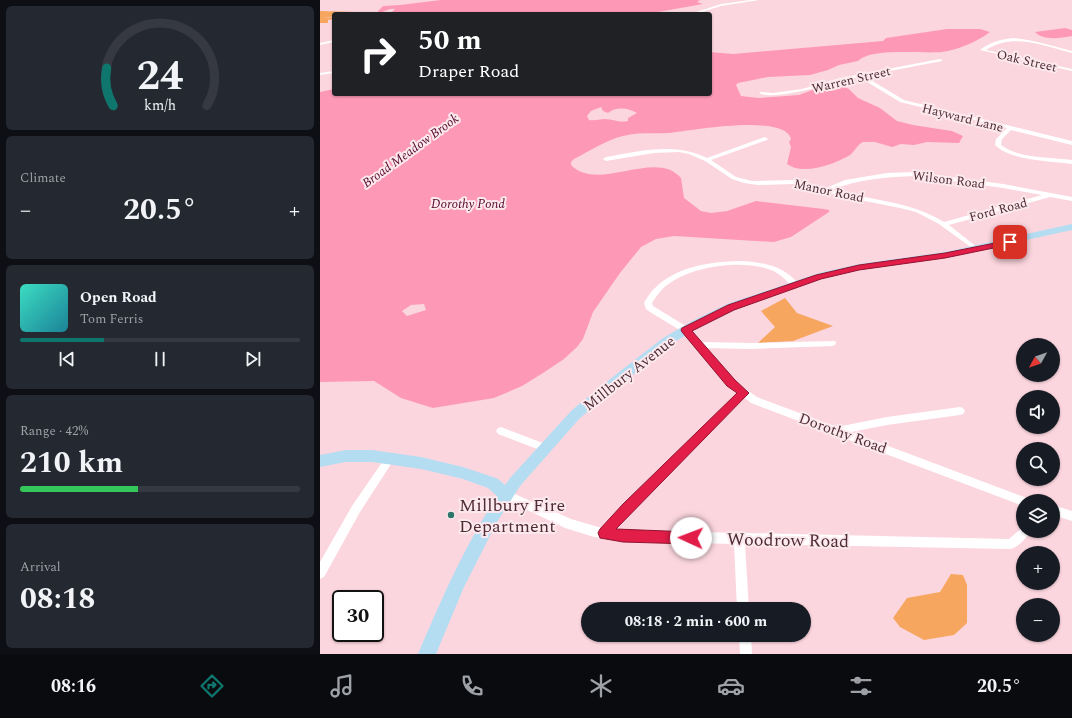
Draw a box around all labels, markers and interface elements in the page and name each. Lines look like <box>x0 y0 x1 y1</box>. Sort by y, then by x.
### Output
text: 50 m <box>418 19 482 62</box>
icon: right <box>352 28 404 80</box>
street label: Oak Street <box>995 44 1059 78</box>
text: 24 <box>137 45 183 108</box>
text: Draper Road <box>418 58 519 85</box>
street label: Warren Street <box>810 61 893 99</box>
text: km/h <box>144 94 176 116</box>
street label: Hayward Lane <box>920 98 1006 138</box>
water label: Broad Meadow Brook <box>358 109 463 193</box>
street label: Wilson Road <box>911 166 986 194</box>
text: Climate <box>20 168 66 188</box>
street label: Manor Road <box>792 174 866 208</box>
text: 20.5° <box>123 187 197 233</box>
street label: Ford Road <box>967 193 1030 227</box>
text: − <box>20 194 31 227</box>
text: + <box>289 194 300 227</box>
water label: Dorothy Pond <box>431 194 505 214</box>
pin <box>993 225 1027 259</box>
icon: arrive <box>999 231 1021 253</box>
text: Open Road <box>80 286 157 309</box>
text: Tom Ferris <box>80 309 143 329</box>
street label: Millbury Avenue <box>578 330 680 417</box>
north arrow <box>1016 338 1060 382</box>
map controls <box>1016 338 1060 642</box>
icon: previous <box>56 348 78 370</box>
icon: pause <box>149 348 171 370</box>
icon: next <box>242 348 264 370</box>
button: sound <box>1016 390 1060 434</box>
street label: Dorothy Road <box>795 407 890 460</box>
text: Range · 42% <box>20 421 88 441</box>
text: 210 km <box>20 440 123 486</box>
button: search <box>1016 442 1060 486</box>
place label: Millbury Fire Department <box>459 492 565 540</box>
button: layers <box>1016 494 1060 538</box>
marker: Millbury Fire Department <box>446 510 456 520</box>
position arrow <box>670 517 712 559</box>
street label: Woodrow Road <box>727 526 849 555</box>
button: + <box>1016 546 1060 590</box>
text: Arrival <box>20 557 61 577</box>
text: 08:18 <box>20 576 95 622</box>
speed limit sign: 30 <box>332 590 384 642</box>
button: − <box>1016 598 1060 642</box>
text: 08:18 · 2 min · 600 m <box>625 610 767 633</box>
icon: directions <box>198 672 226 700</box>
icon: music <box>328 672 356 700</box>
icon: phone <box>458 672 486 700</box>
icon: climate <box>587 672 615 700</box>
icon: car <box>717 672 745 700</box>
icon: filters <box>847 672 875 700</box>
text: 08:16 <box>51 673 96 700</box>
text: 20.5° <box>977 673 1021 700</box>

